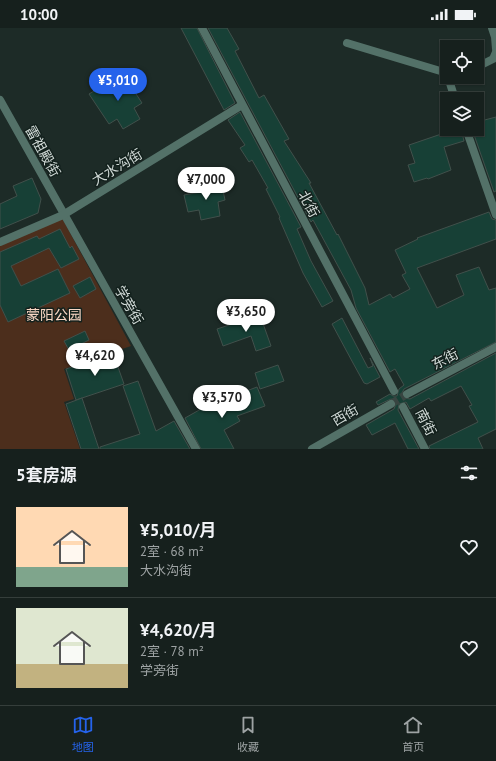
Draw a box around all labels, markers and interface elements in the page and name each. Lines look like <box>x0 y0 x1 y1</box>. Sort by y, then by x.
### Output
text: 10:00 <box>20 5 58 24</box>
map controls <box>440 40 484 136</box>
button: locate <box>440 40 484 84</box>
pin: ¥5,010 <box>85 68 151 102</box>
text: ¥5,010 <box>98 72 138 89</box>
button: layers <box>440 92 484 136</box>
street label: 雷祖殿街 <box>22 122 64 180</box>
street label: 大水沟街 <box>88 145 146 189</box>
pin: ¥7,000 <box>173 167 239 201</box>
text: ¥7,000 <box>187 171 225 188</box>
street label: 北街 <box>294 187 324 221</box>
street label: 学旁街 <box>111 282 147 328</box>
pin: ¥3,650 <box>213 299 279 333</box>
text: ¥3,650 <box>226 303 266 320</box>
park label: 蒙阳公园 <box>26 306 82 324</box>
pin: ¥4,620 <box>62 343 128 377</box>
street label: 东街 <box>428 344 462 374</box>
text: ¥4,620 <box>75 347 115 364</box>
pin: ¥3,570 <box>189 385 255 419</box>
text: ¥3,570 <box>202 389 242 406</box>
street label: 西街 <box>328 400 362 430</box>
street label: 南街 <box>412 405 440 439</box>
icon: filters <box>458 462 480 484</box>
text: 5套房源 <box>16 464 77 486</box>
text: ¥5,010/月 <box>140 519 216 541</box>
icon: home <box>48 523 96 571</box>
icon: heart <box>458 536 480 558</box>
text: 2室 · 68 m² <box>140 543 204 560</box>
text: 大水沟街 <box>140 562 192 579</box>
text: ¥4,620/月 <box>140 619 216 641</box>
icon: home <box>48 624 96 672</box>
icon: heart <box>458 637 480 659</box>
text: 2室 · 78 m² <box>140 643 204 660</box>
text: 学旁街 <box>140 662 179 679</box>
tab: 地图 <box>72 714 94 754</box>
tab: 收藏 <box>237 714 259 754</box>
tab: 首页 <box>402 714 424 754</box>

